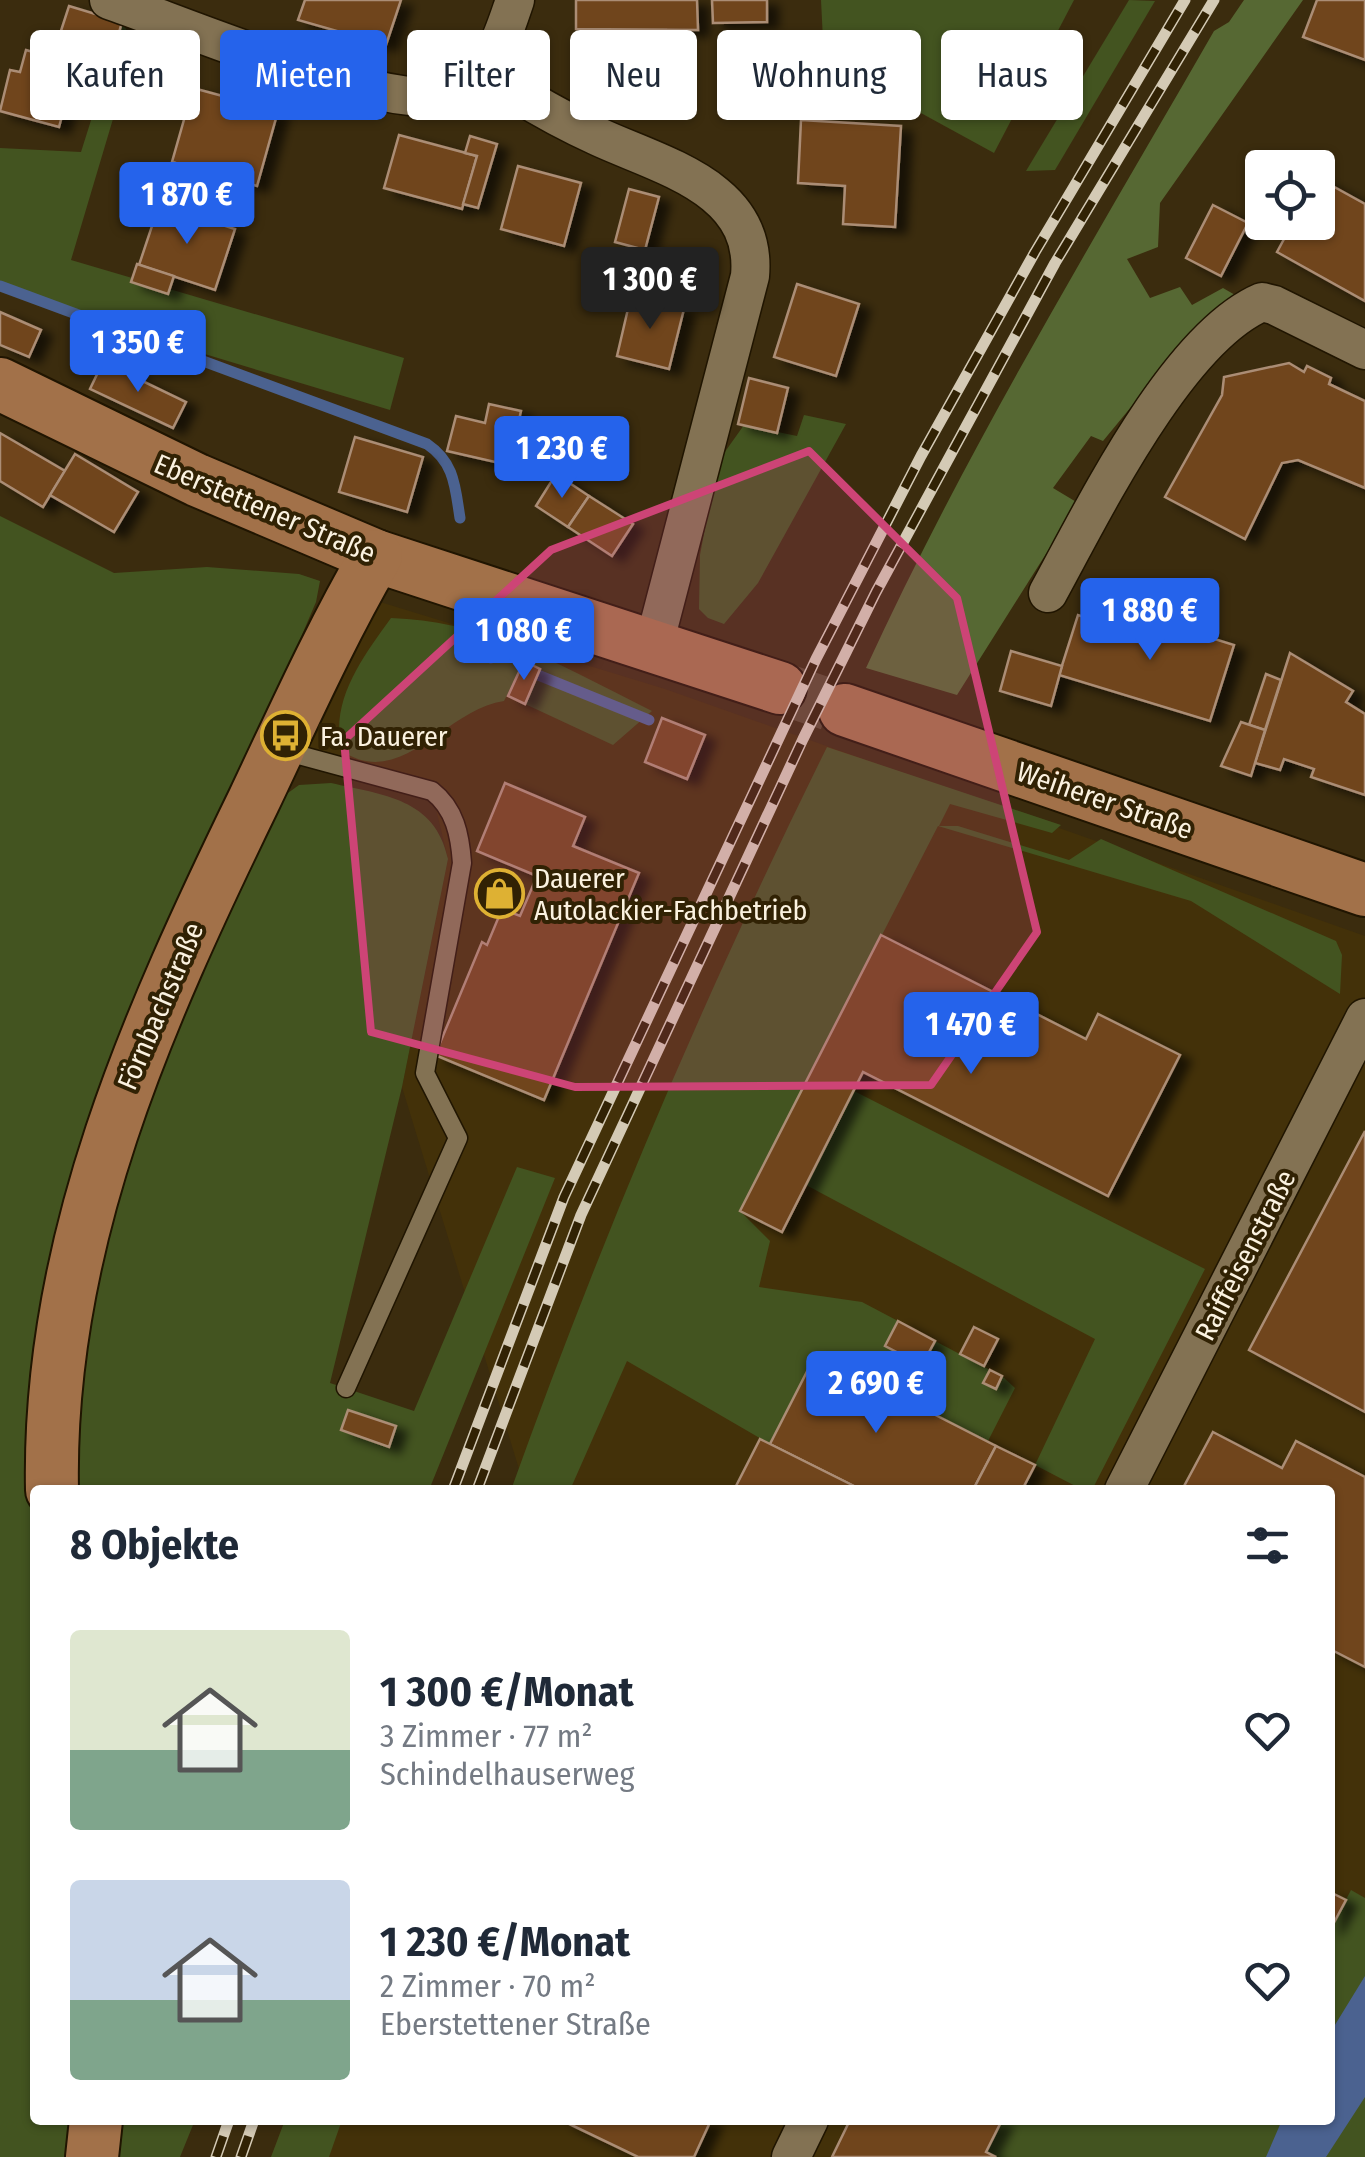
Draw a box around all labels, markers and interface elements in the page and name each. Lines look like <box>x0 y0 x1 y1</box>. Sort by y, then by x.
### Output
chip: Kaufen <box>30 30 200 120</box>
chip: Mieten <box>220 30 387 120</box>
chip: Filter <box>407 30 550 120</box>
chip: Neu <box>570 30 697 120</box>
chip: Wohnung <box>717 30 921 120</box>
chip: Haus <box>941 30 1083 120</box>
map controls <box>1245 150 1335 240</box>
button: locate <box>1245 150 1335 240</box>
pin: 1 870 € <box>95 162 279 247</box>
text: 1 870 € <box>141 175 233 213</box>
pin: 1 300 € <box>558 247 742 332</box>
text: 1 300 € <box>603 260 697 298</box>
pin: 1 350 € <box>46 310 230 395</box>
text: 1 350 € <box>92 323 184 361</box>
pin: 1 230 € <box>470 416 654 501</box>
text: 1 230 € <box>516 429 608 467</box>
street label: Eberstettener Straße <box>149 447 380 570</box>
pin: 1 880 € <box>1058 578 1242 663</box>
text: 1 880 € <box>1102 591 1198 629</box>
pin: 1 080 € <box>432 598 616 683</box>
text: 1 080 € <box>476 611 572 649</box>
bus stop icon: Fa. Dauerer <box>259 710 311 762</box>
place label: Fa. Dauerer <box>320 720 448 753</box>
street label: Weiherer Straße <box>1013 755 1197 846</box>
place label: Dauerer Autolackier-Fachbetrieb <box>534 862 807 927</box>
shop icon: Dauerer Autolackier-Fachbetrieb <box>473 868 525 920</box>
street label: Förnbachstraße <box>110 918 210 1095</box>
pin: 1 470 € <box>879 992 1063 1077</box>
text: 1 470 € <box>926 1005 1016 1043</box>
street label: Raiffeisenstraße <box>1188 1165 1303 1346</box>
pin: 2 690 € <box>784 1351 968 1436</box>
text: 2 690 € <box>828 1364 924 1402</box>
icon: filters <box>1240 1518 1295 1573</box>
text: 8 Objekte <box>70 1520 239 1570</box>
text: 1 300 €/Monat <box>380 1667 633 1717</box>
icon: home <box>150 1670 270 1790</box>
icon: heart <box>1240 1703 1295 1758</box>
text: 3 Zimmer · 77 m² <box>380 1717 593 1755</box>
text: Schindelhauserweg <box>380 1755 635 1793</box>
text: 1 230 €/Monat <box>380 1917 630 1967</box>
icon: home <box>150 1920 270 2040</box>
icon: heart <box>1240 1953 1295 2008</box>
text: 2 Zimmer · 70 m² <box>380 1967 596 2005</box>
text: Eberstettener Straße <box>380 2005 651 2043</box>

